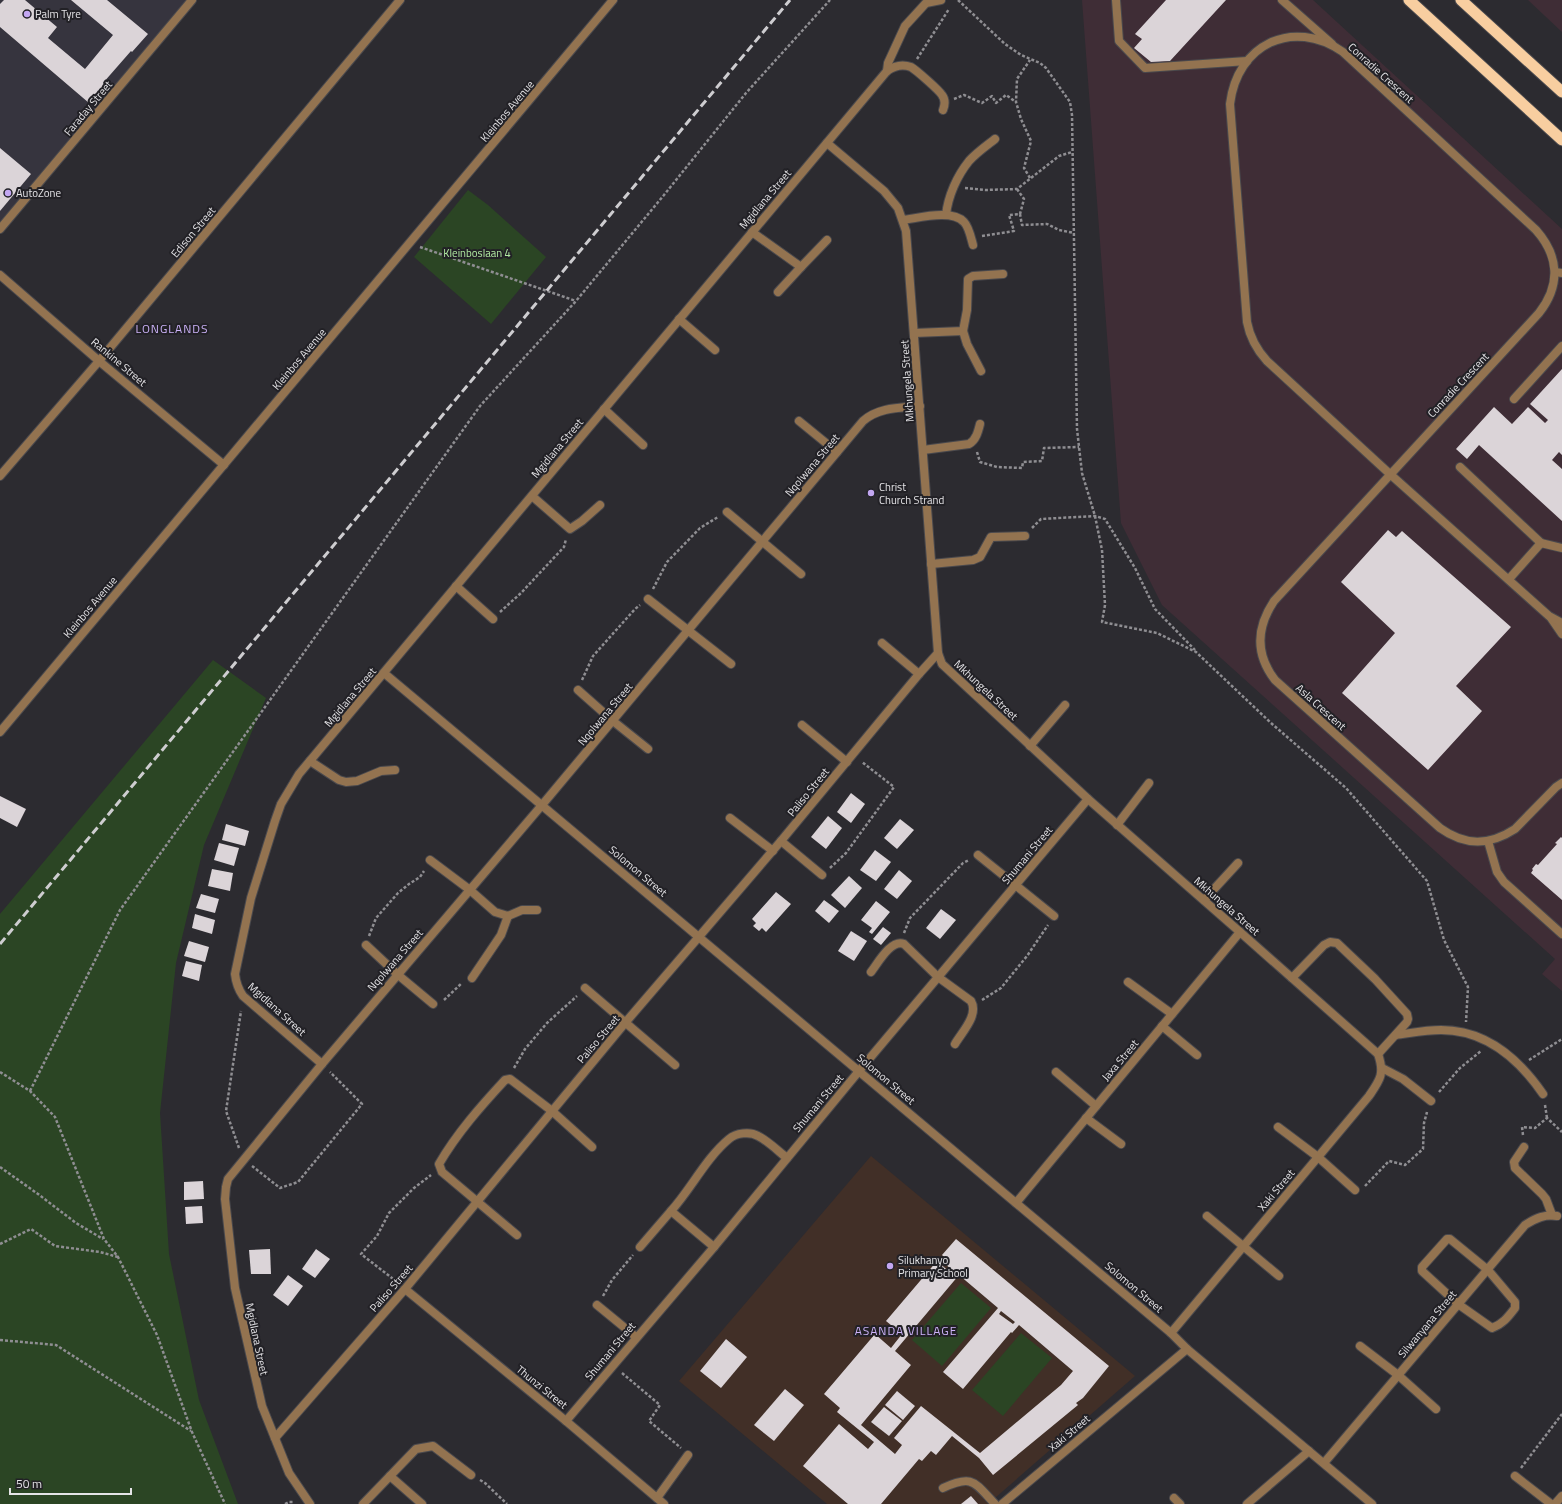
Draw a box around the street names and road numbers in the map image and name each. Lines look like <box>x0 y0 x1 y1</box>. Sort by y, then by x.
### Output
street label: Conradie Crescent <box>1345 39 1417 107</box>
street label: Kleinbos Avenue <box>476 76 538 145</box>
street label: Faraday Street <box>60 77 116 139</box>
street label: Mgidlana Street <box>735 166 795 232</box>
street label: Edison Street <box>167 203 219 261</box>
street label: Kleinbos Avenue <box>268 324 330 393</box>
street label: Rankine Street <box>88 334 150 390</box>
street label: Mkhungela Street <box>896 339 918 423</box>
street label: Conradie Crescent <box>1424 349 1492 421</box>
street label: Mgidlana Street <box>527 415 587 481</box>
street label: Nqolwana Street <box>781 430 843 500</box>
street label: Kleinbos Avenue <box>59 572 121 641</box>
street label: Mkhungela Street <box>950 656 1022 724</box>
street label: Mgidlana Street <box>320 664 380 730</box>
street label: Nqolwana Street <box>574 679 636 749</box>
street label: Asla Crescent <box>1292 680 1350 734</box>
street label: Paliso Street <box>783 764 833 820</box>
street label: Shumani Street <box>998 822 1056 888</box>
street label: Solomon Street <box>605 842 671 900</box>
street label: Mkhungela Street <box>1191 873 1263 939</box>
street label: Nqolwana Street <box>364 925 427 995</box>
street label: Mgidlana Street <box>244 979 310 1040</box>
street label: Paliso Street <box>573 1011 623 1067</box>
street label: Jaxa Street <box>1098 1036 1142 1084</box>
street label: Solomon Street <box>853 1050 919 1108</box>
street label: Shumani Street <box>789 1070 847 1136</box>
street label: Xaki Street <box>1254 1166 1298 1214</box>
street label: Solomon Street <box>1101 1258 1167 1316</box>
street label: Paliso Street <box>366 1261 416 1315</box>
street label: Silwanyana Street <box>1394 1287 1460 1361</box>
street label: Mgidlana Street <box>242 1302 272 1377</box>
street label: Shumani Street <box>581 1318 639 1384</box>
street label: Thunzi Street <box>513 1361 571 1413</box>
street label: Xaki Street <box>1045 1411 1093 1455</box>

